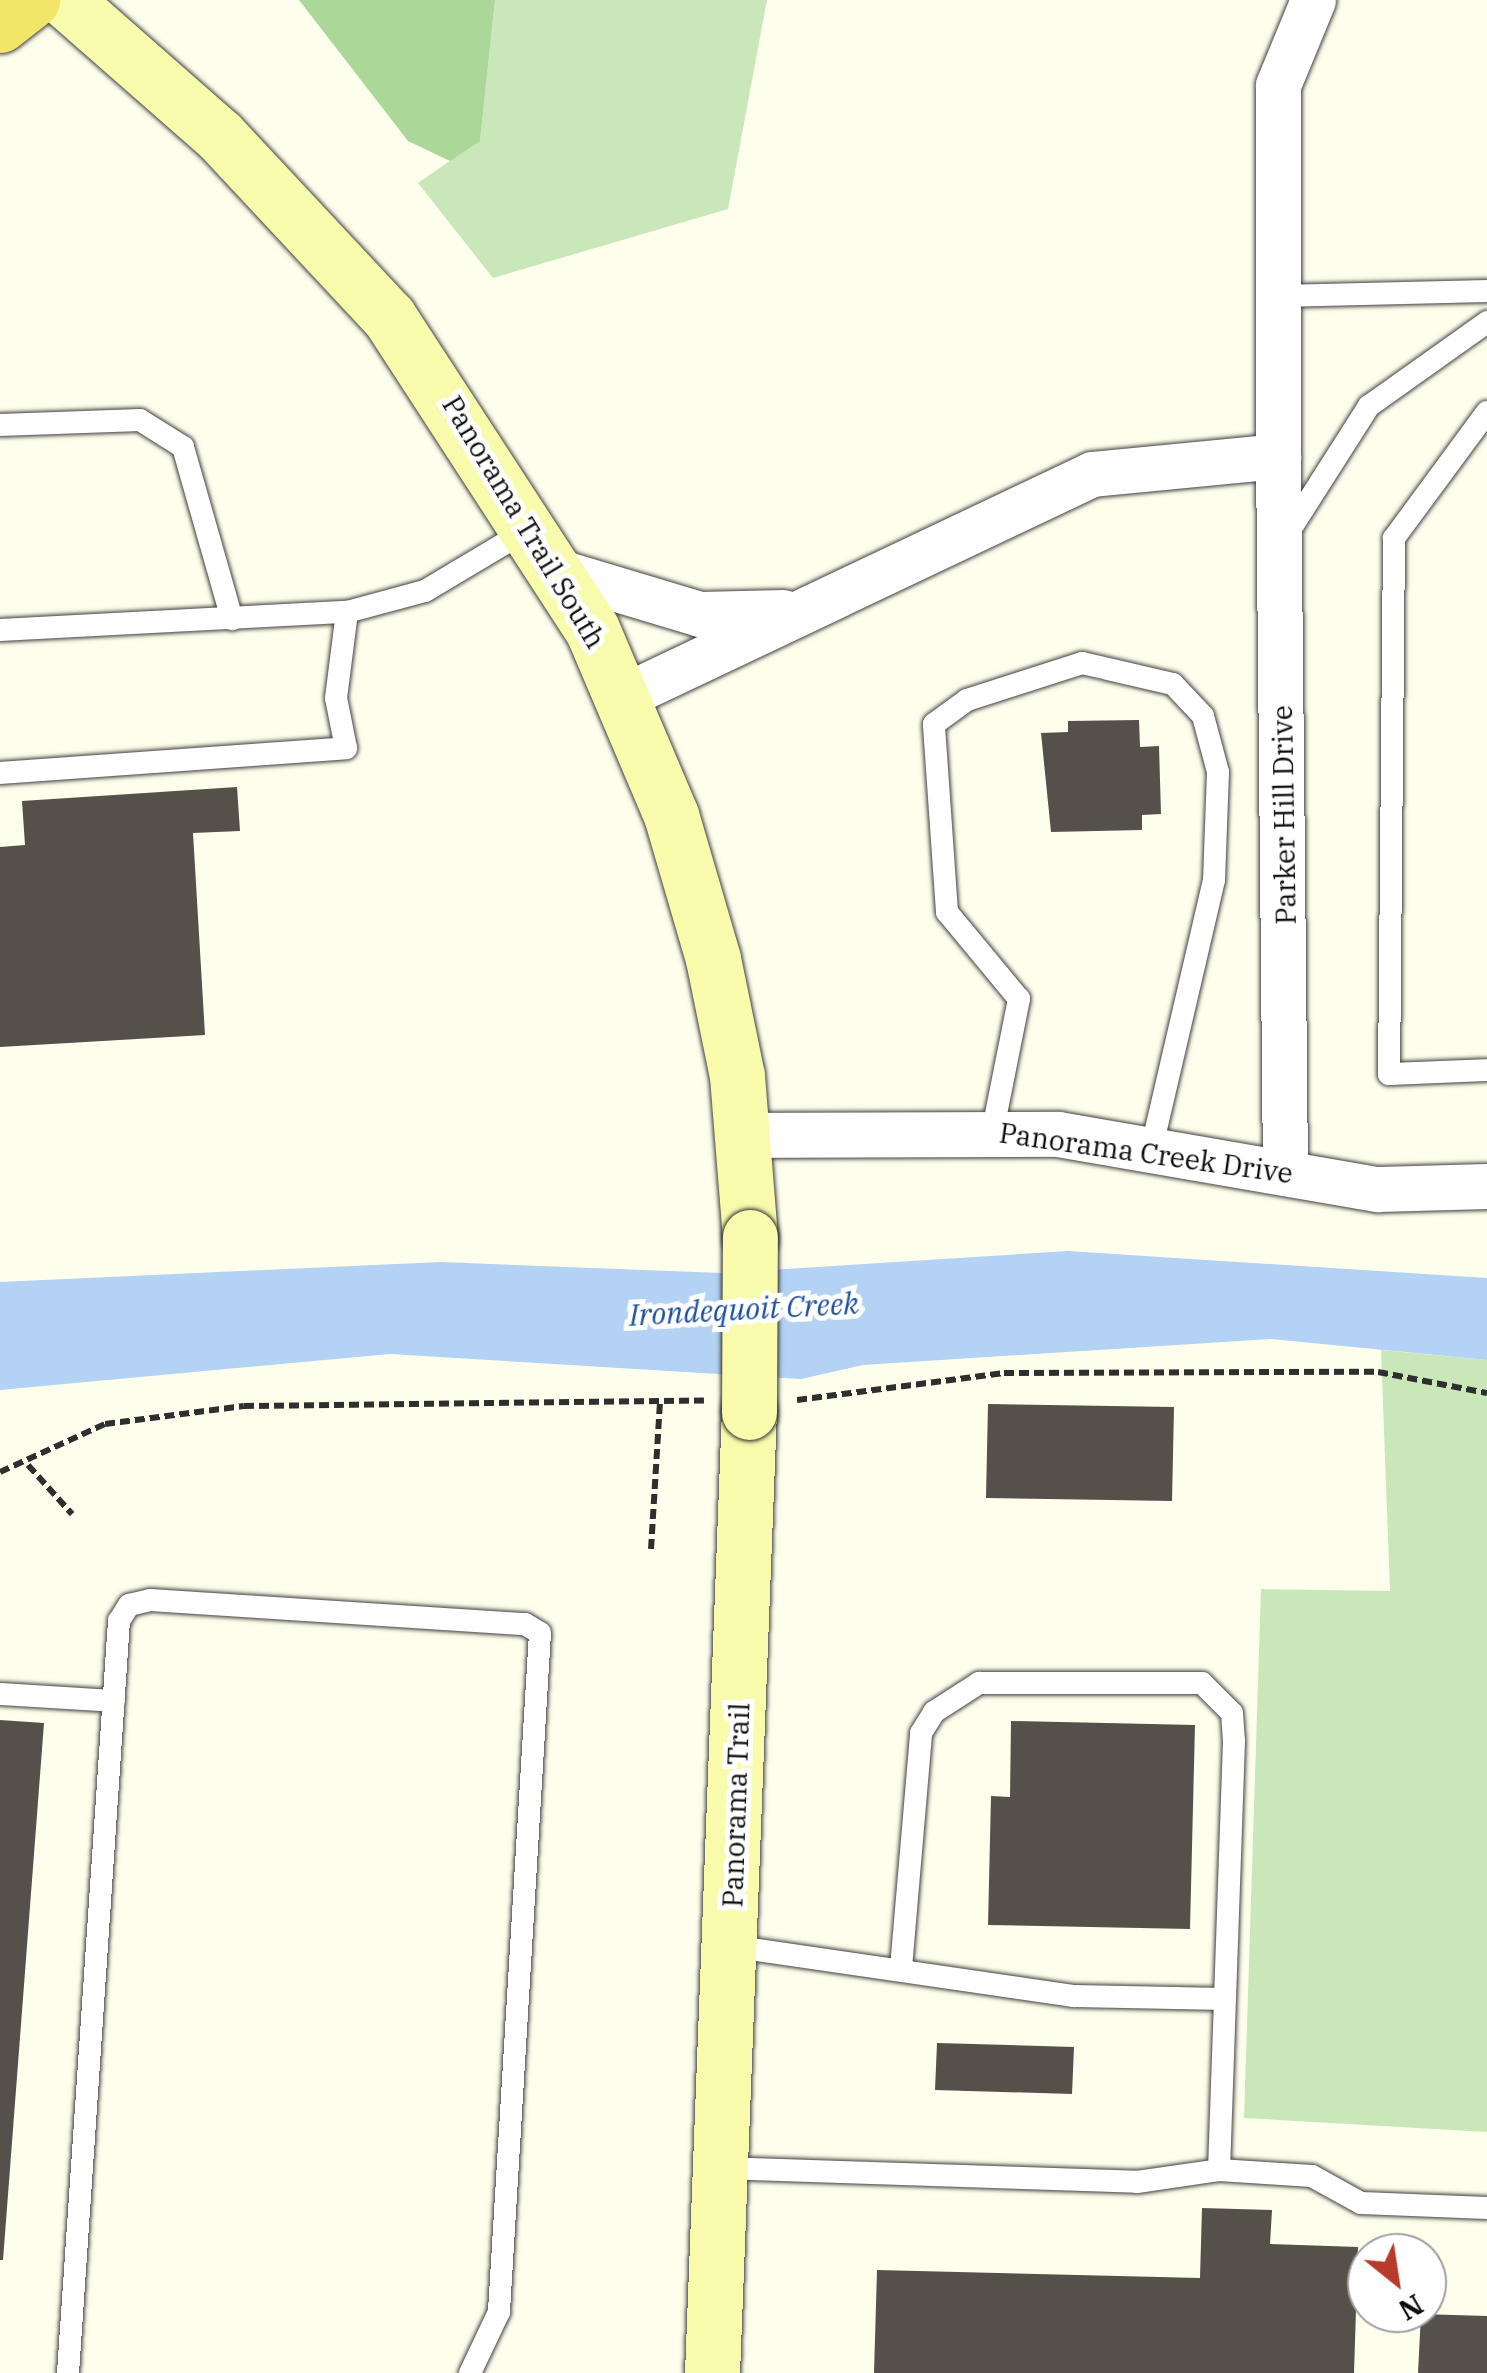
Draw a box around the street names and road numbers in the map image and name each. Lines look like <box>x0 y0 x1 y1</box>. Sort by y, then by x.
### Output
street label: Panorama Trail South <box>435 390 613 654</box>
street label: Parker Hill Drive <box>1265 705 1303 925</box>
street label: Panorama Creek Drive <box>997 1116 1295 1190</box>
street label: Panorama Trail <box>716 1702 756 1908</box>

